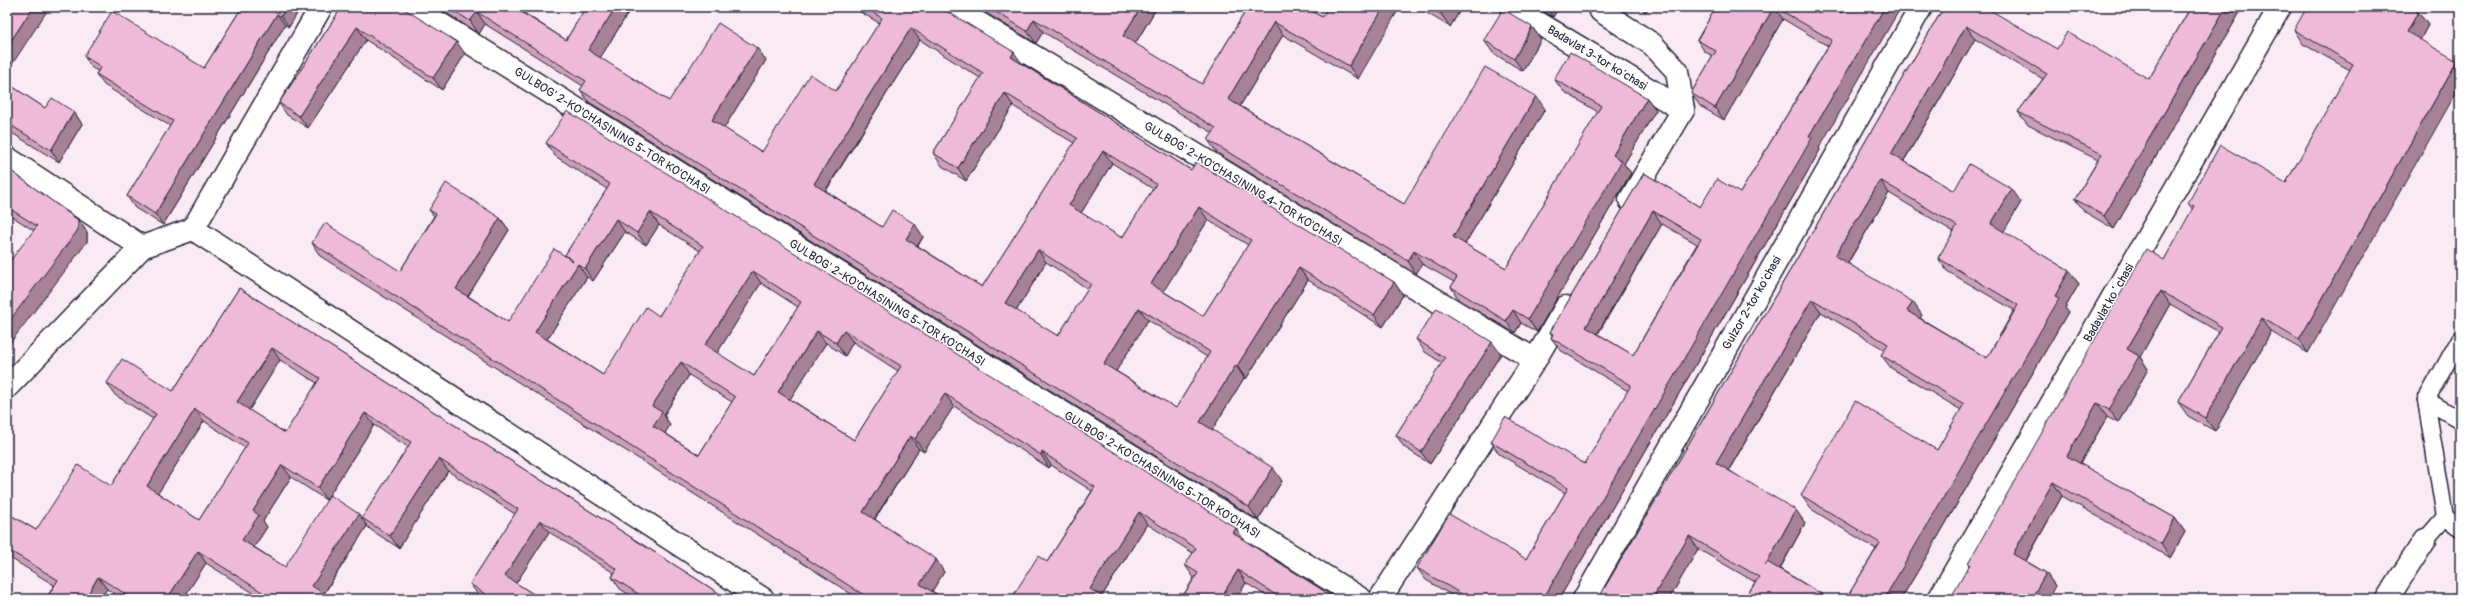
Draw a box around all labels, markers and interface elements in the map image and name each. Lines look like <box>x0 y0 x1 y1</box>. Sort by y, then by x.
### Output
street label: Badavlat 3-tor koʼchasi <box>1544 22 1650 94</box>
street label: GULBOG' 2-KO'CHASINING 5-TOR KO'CHASI <box>511 64 713 198</box>
street label: GULBOG' 2-KO'CHASINING 4-TOR KO'CHASI <box>1141 119 1345 249</box>
street label: GULBOG' 2-KO'CHASINING 5-TOR KO'CHASI <box>786 236 988 370</box>
street label: Gulzor 2-tor koʼchasi <box>1719 254 1785 352</box>
street label: Badavlat koʻchasi <box>2080 261 2138 345</box>
street label: GULBOG' 2-KO'CHASINING 5-TOR KO'CHASI <box>1061 408 1263 542</box>

